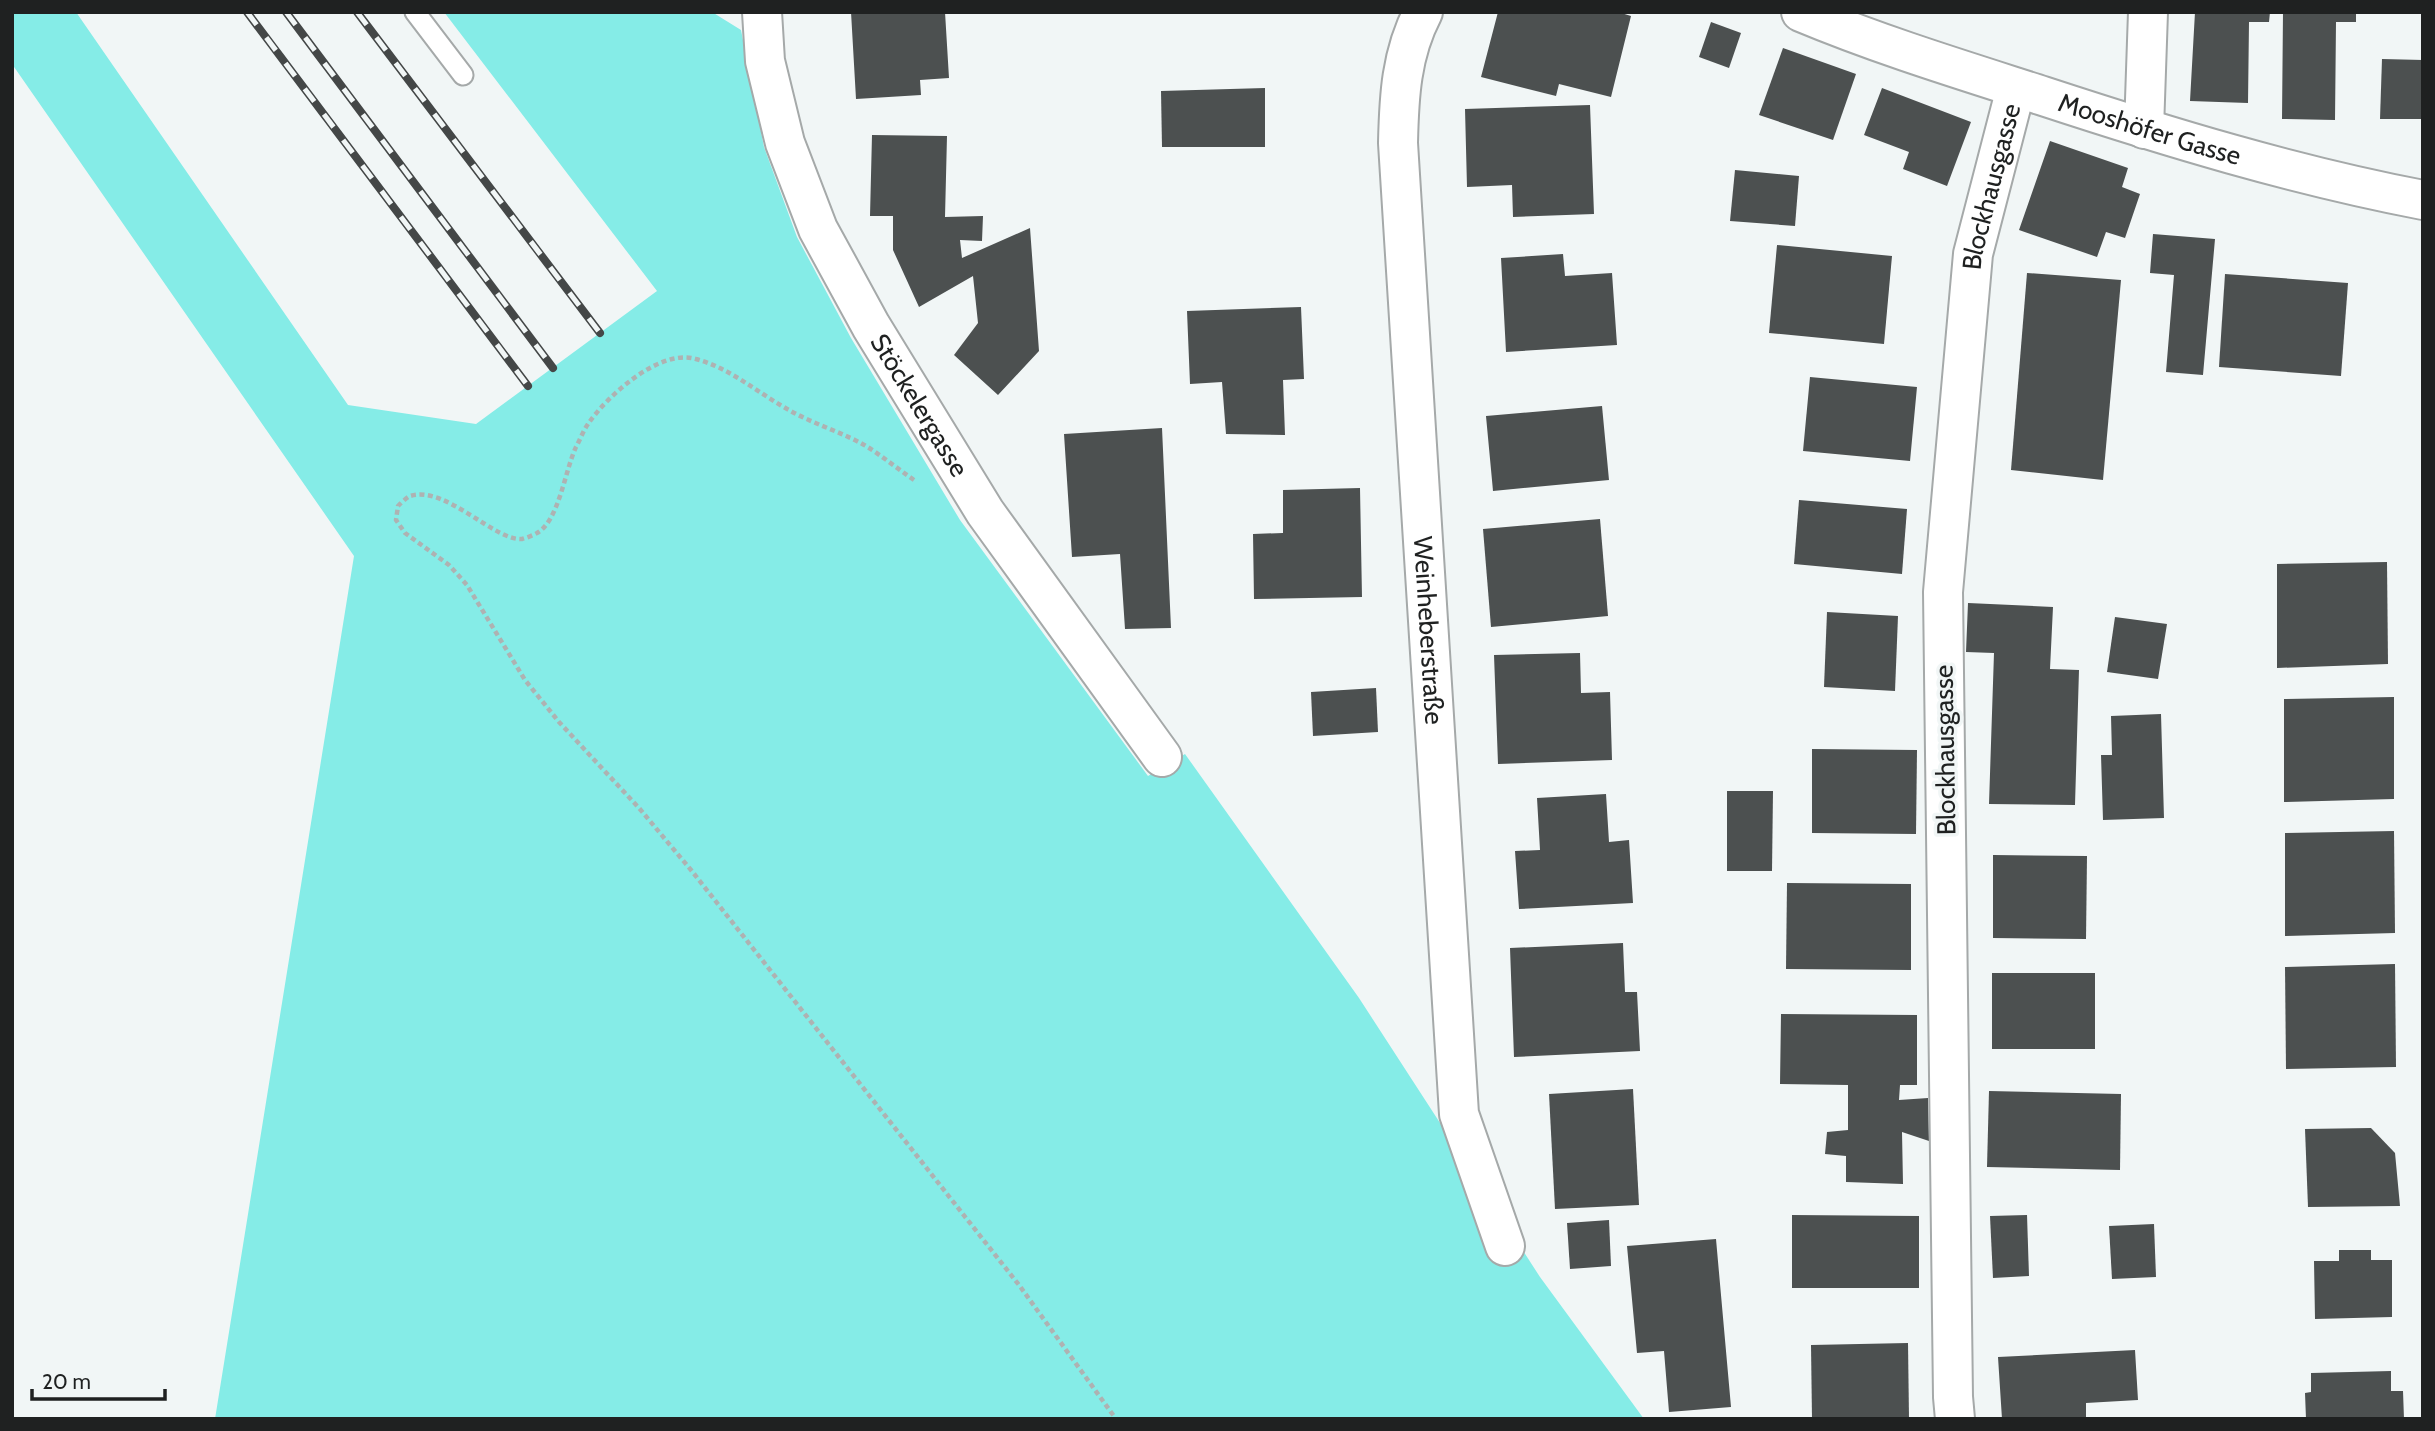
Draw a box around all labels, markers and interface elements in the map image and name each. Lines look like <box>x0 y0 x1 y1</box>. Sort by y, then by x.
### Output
street label: Mooshöfer Gasse <box>2054 86 2244 172</box>
street label: Blockhausgasse <box>1956 100 2027 271</box>
street label: Stöckelergasse <box>864 328 975 482</box>
street label: Weinheberstraße <box>1407 535 1450 725</box>
street label: Blockhausgasse <box>1928 665 1962 835</box>
scale bar <box>32 1358 164 1402</box>
text: 20 m <box>42 1369 91 1394</box>

